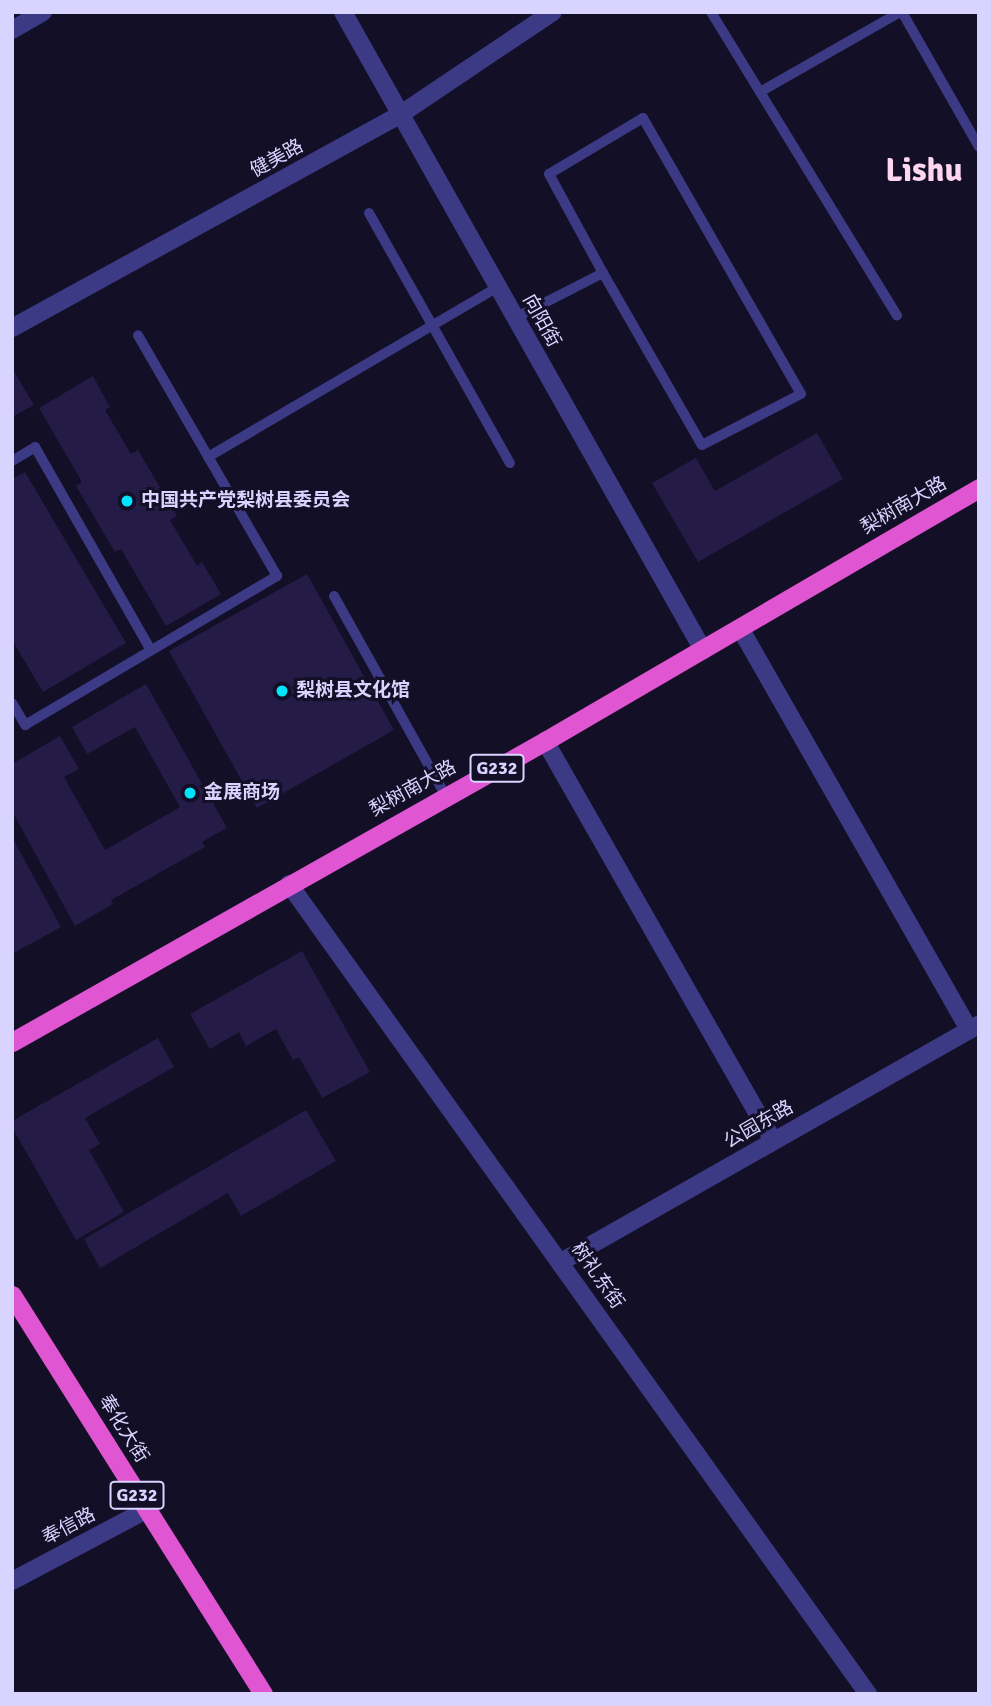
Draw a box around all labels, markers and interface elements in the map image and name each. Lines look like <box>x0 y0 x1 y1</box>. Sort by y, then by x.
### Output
street label: 健美路 <box>247 135 307 183</box>
district label: Lishu <box>885 151 963 191</box>
street label: 向阳街 <box>517 291 565 351</box>
street label: 梨树南大路 <box>857 472 951 540</box>
place label: 中国共产党梨树县委员会 <box>141 490 350 512</box>
marker: 中国共产党梨树县委员会 <box>119 493 135 509</box>
place label: 梨树县文化馆 <box>296 680 410 702</box>
marker: 梨树县文化馆 <box>274 683 290 699</box>
road number: G232 <box>469 754 525 782</box>
street label: 梨树南大路 <box>366 756 460 822</box>
place label: 金展商场 <box>204 782 280 804</box>
marker: 金展商场 <box>182 785 198 801</box>
street label: 公园东路 <box>720 1096 798 1154</box>
street label: 树礼东街 <box>566 1238 628 1314</box>
street label: 奉化大街 <box>93 1391 153 1467</box>
road number: G232 <box>109 1480 165 1510</box>
street label: 奉信路 <box>38 1504 100 1550</box>

